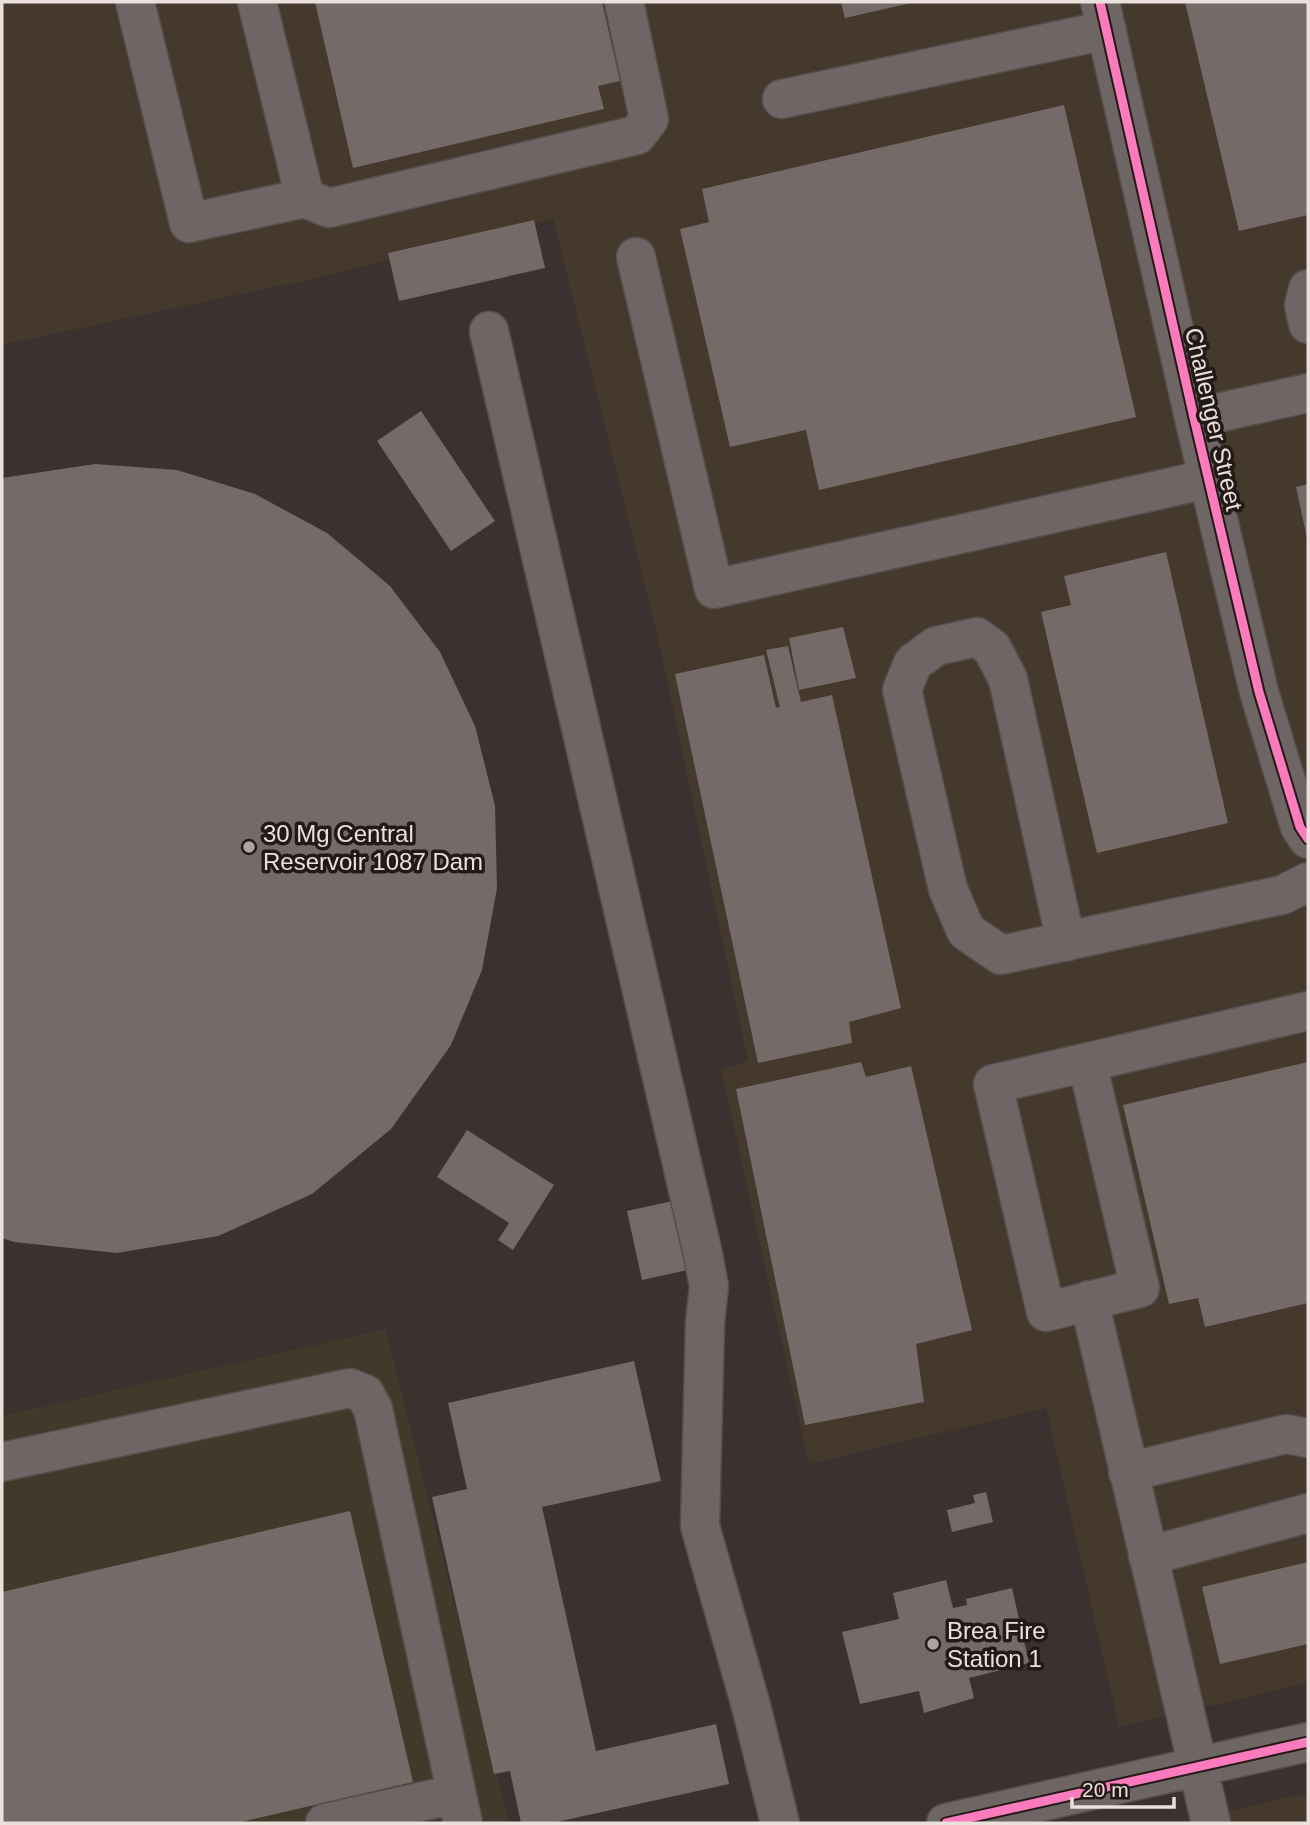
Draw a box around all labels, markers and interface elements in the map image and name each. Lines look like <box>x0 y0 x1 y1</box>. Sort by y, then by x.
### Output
street label: Challenger Street <box>1180 325 1248 513</box>
place label: 30 Mg Central Reservoir 1087 Dam <box>263 820 483 875</box>
marker: 30 Mg Central Reservoir 1087 Dam <box>241 839 257 855</box>
place label: Brea Fire Station 1 <box>947 1617 1046 1672</box>
marker: Brea Fire Station 1 <box>925 1636 941 1652</box>
scale bar <box>1072 1766 1174 1810</box>
text: 20 m <box>1082 1778 1129 1801</box>

